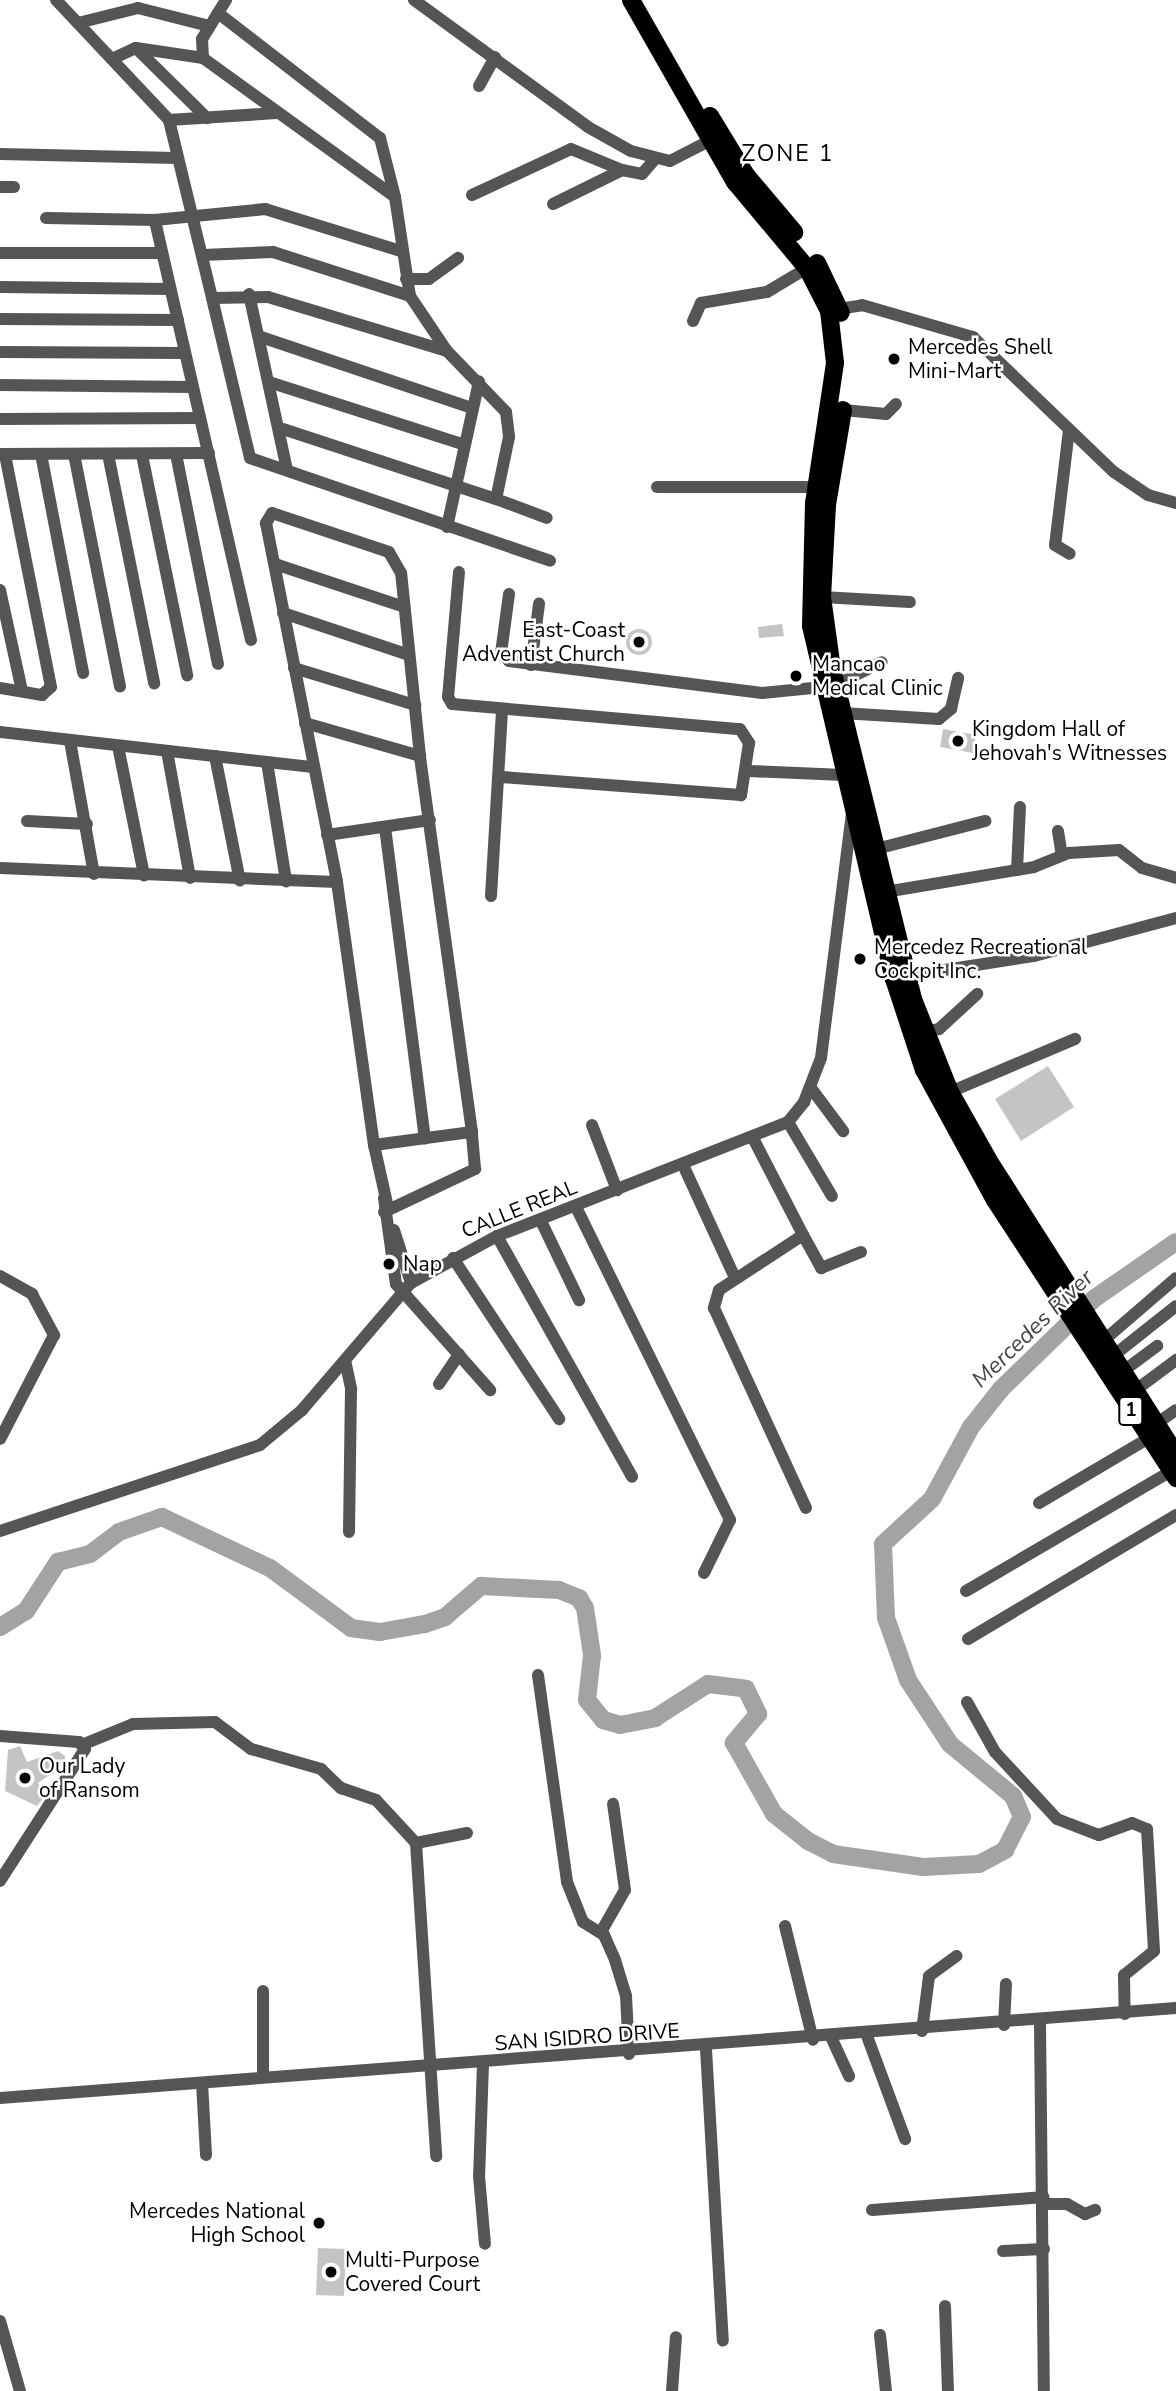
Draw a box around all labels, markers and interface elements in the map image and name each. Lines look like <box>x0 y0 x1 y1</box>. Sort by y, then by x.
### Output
district label: ZONE 1 <box>742 140 834 168</box>
place label: Mercedes Shell Mini-Mart <box>908 334 1053 384</box>
marker: Mercedes Shell Mini-Mart <box>886 351 902 367</box>
place label: East-Coast Adventist Church <box>462 617 625 667</box>
marker: East-Coast Adventist Church <box>631 634 647 650</box>
place label: Mancao Medical Clinic <box>812 651 942 701</box>
marker: Mancao Medical Clinic <box>786 666 806 686</box>
place label: Kingdom Hall of Jehovah's Witnesses <box>972 716 1167 766</box>
marker: Kingdom Hall of Jehovah's Witnesses <box>950 733 966 749</box>
place label: Mercedez Recreational Cockpit Inc. <box>874 934 1087 984</box>
marker: Mercedez Recreational Cockpit Inc. <box>852 951 868 967</box>
street label: CALLE REAL <box>458 1174 580 1244</box>
place label: Nap <box>403 1251 442 1277</box>
marker: Nap <box>381 1256 397 1272</box>
water label: Mercedes River <box>967 1264 1099 1394</box>
road number: 1 <box>1117 1396 1145 1427</box>
place label: Our Lady of Ransom <box>39 1753 140 1803</box>
marker: Our Lady of Ransom <box>17 1770 33 1786</box>
street label: SAN ISIDRO DRIVE <box>494 2018 680 2056</box>
place label: Mercedes National High School <box>129 2198 305 2248</box>
marker: Mercedes National High School <box>311 2215 327 2231</box>
place label: Multi-Purpose Covered Court <box>345 2247 480 2297</box>
marker: Multi-Purpose Covered Court <box>323 2264 339 2280</box>

